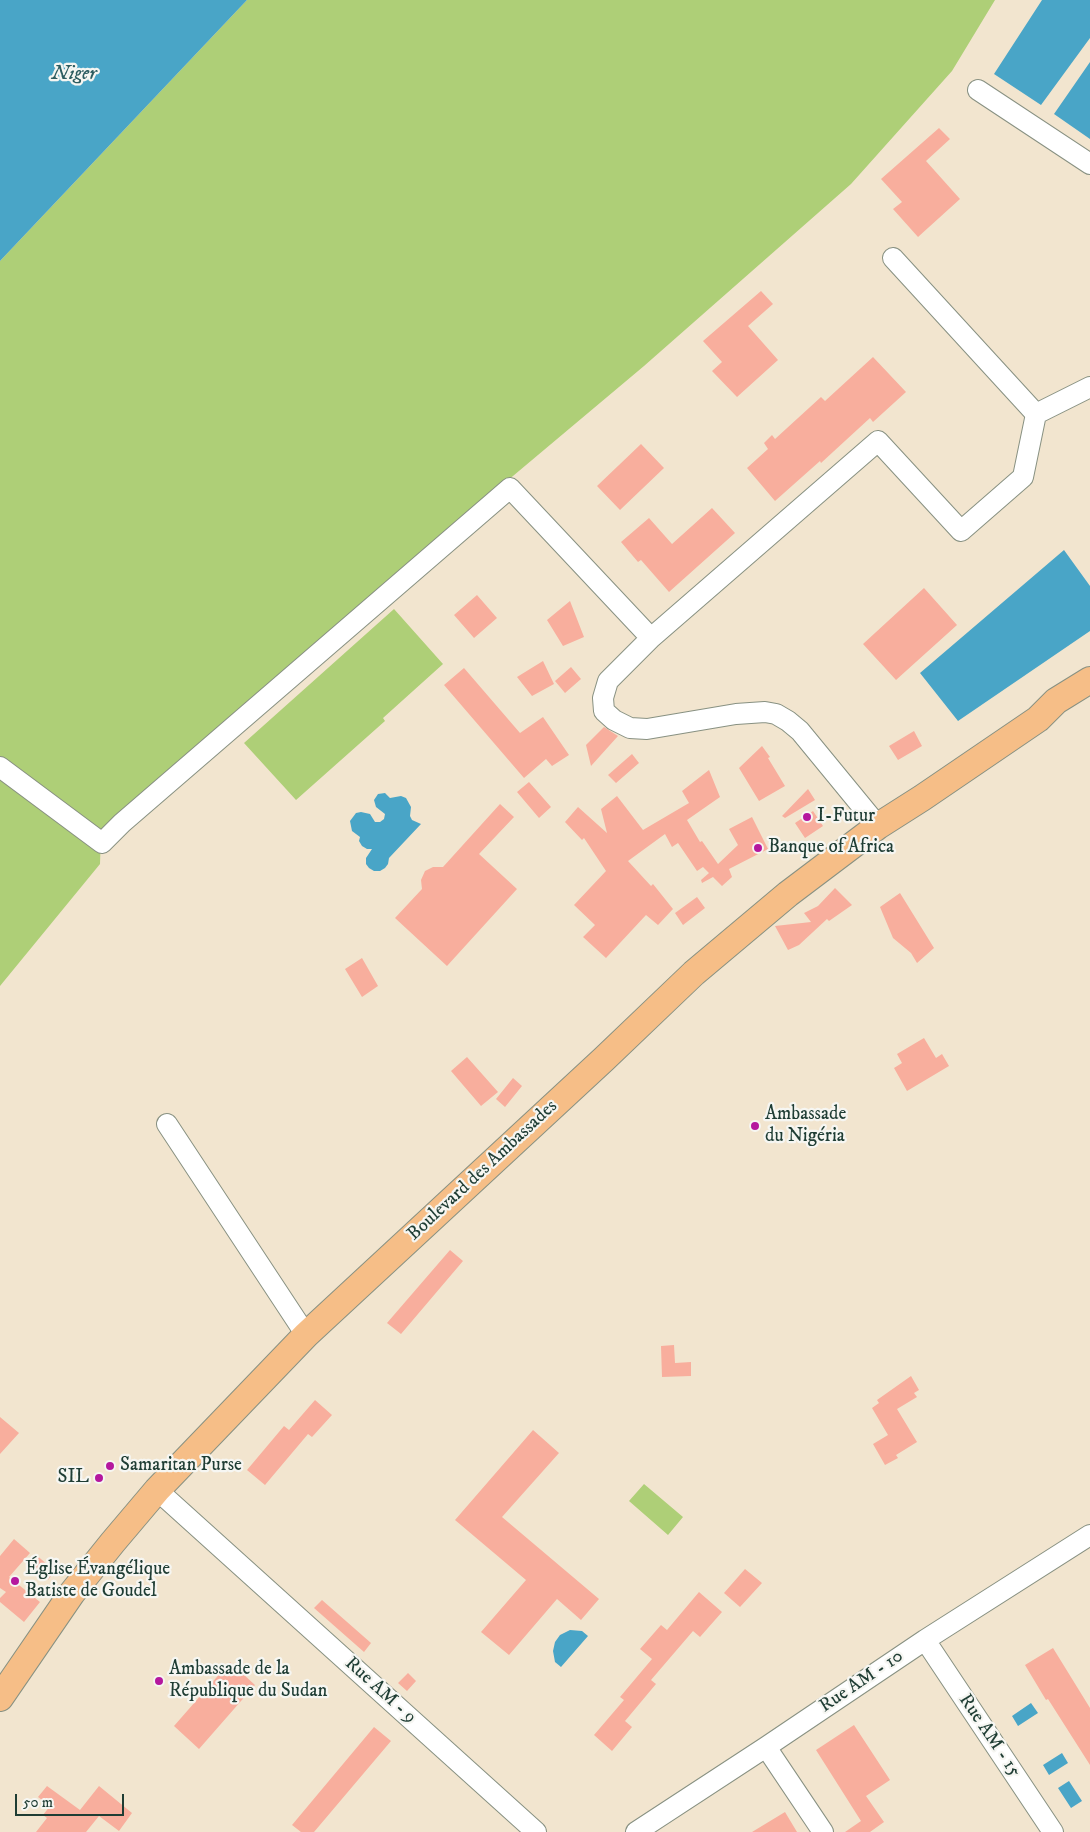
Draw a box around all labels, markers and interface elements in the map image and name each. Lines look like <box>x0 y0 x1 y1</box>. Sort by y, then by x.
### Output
water label: Niger <box>52 63 96 87</box>
place label: I-Futur <box>817 806 875 828</box>
marker: I-Futur <box>801 811 813 823</box>
place label: Banque of Africa <box>768 837 894 859</box>
marker: Banque of Africa <box>752 842 764 854</box>
street label: Boulevard des Ambassades <box>403 1096 563 1246</box>
place label: Ambassade du Nigéria <box>765 1104 846 1148</box>
marker: Ambassade du Nigéria <box>749 1120 761 1132</box>
place label: Samaritan Purse <box>120 1455 242 1477</box>
marker: Samaritan Purse <box>104 1460 116 1472</box>
place label: SIL <box>58 1467 89 1489</box>
marker: SIL <box>93 1472 105 1484</box>
place label: Église Évangélique Batiste de Goudel <box>25 1559 170 1603</box>
marker: Église Évangélique Batiste de Goudel <box>9 1575 21 1587</box>
street label: Rue AM - 10 <box>816 1646 908 1718</box>
street label: Rue AM - 9 <box>339 1653 421 1729</box>
place label: Ambassade de la République du Sudan <box>169 1659 327 1703</box>
marker: Ambassade de la République du Sudan <box>153 1675 165 1687</box>
street label: Rue AM - 15 <box>953 1690 1025 1782</box>
scale bar <box>18 1784 126 1816</box>
text: 50 m <box>23 1793 53 1812</box>

